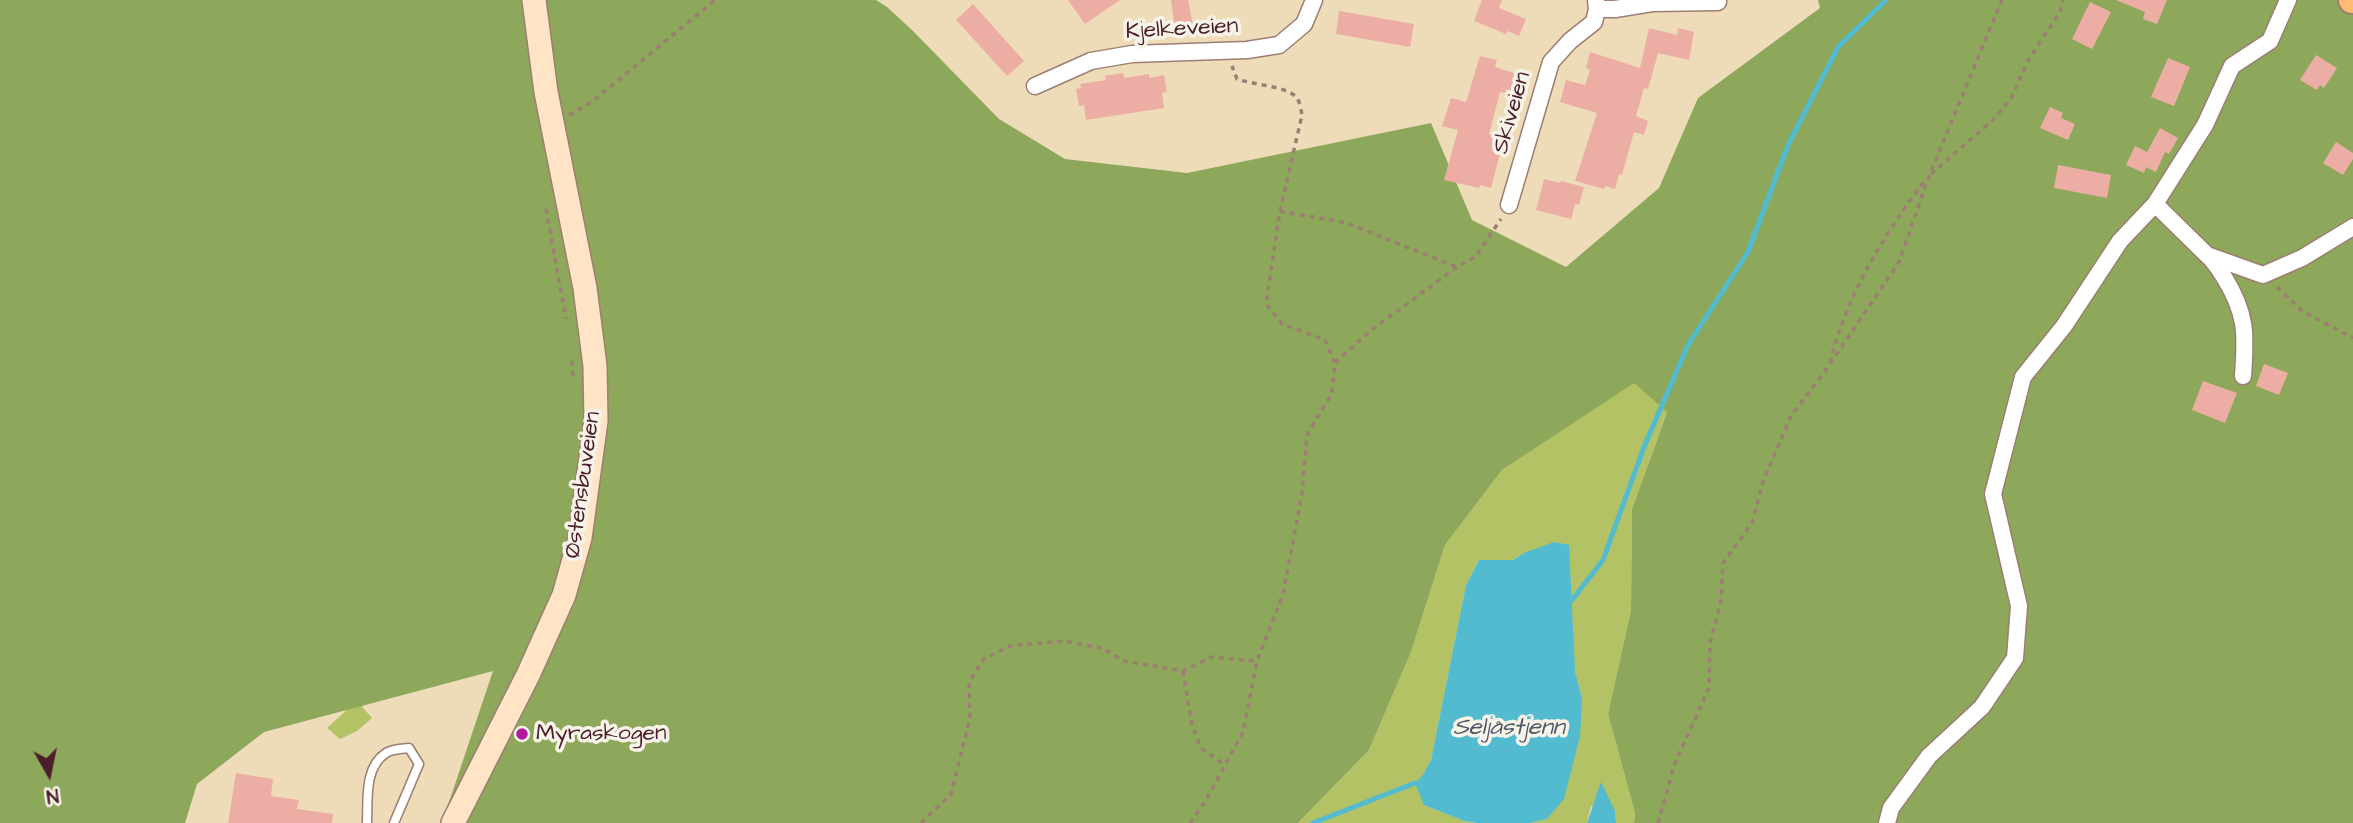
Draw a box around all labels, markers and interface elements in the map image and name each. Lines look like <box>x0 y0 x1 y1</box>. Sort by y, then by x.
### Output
street label: Kjelkeveien <box>1125 13 1239 47</box>
street label: Skiveien <box>1488 69 1538 157</box>
street label: Østensbuveien <box>560 410 608 560</box>
water label: Seljåstjenn <box>1453 715 1565 743</box>
place label: Myraskogen <box>536 720 666 748</box>
marker: Myraskogen <box>514 726 530 742</box>
north arrow <box>14 739 84 809</box>
text: N <box>44 781 60 810</box>

